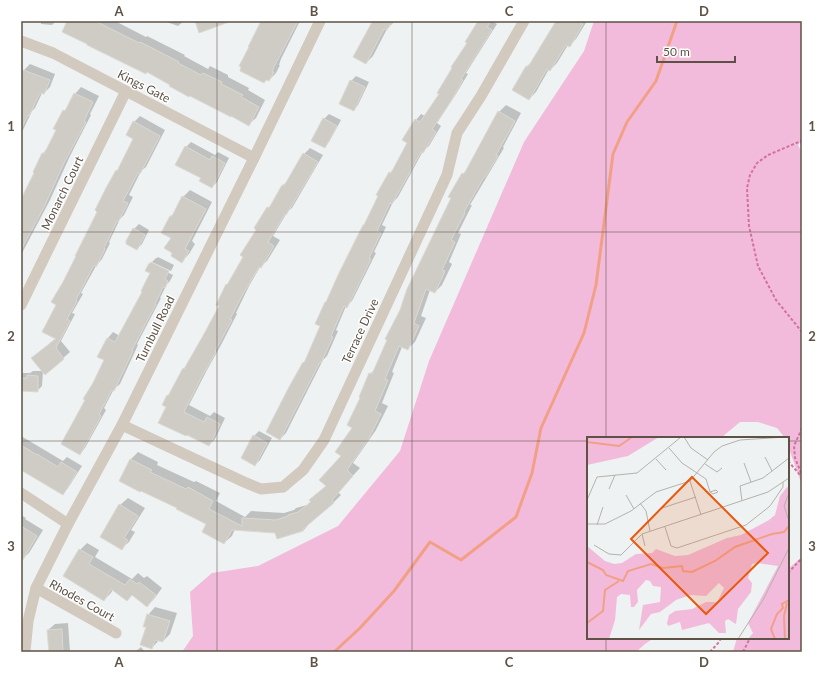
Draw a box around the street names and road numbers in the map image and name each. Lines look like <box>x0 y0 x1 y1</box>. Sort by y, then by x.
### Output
street label: Kings Gate <box>115 66 173 106</box>
street label: Monarch Court <box>38 153 87 232</box>
street label: Turnbull Road <box>132 293 178 365</box>
street label: Terrace Drive <box>338 296 382 366</box>
street label: Rhodes Court <box>47 576 118 624</box>

